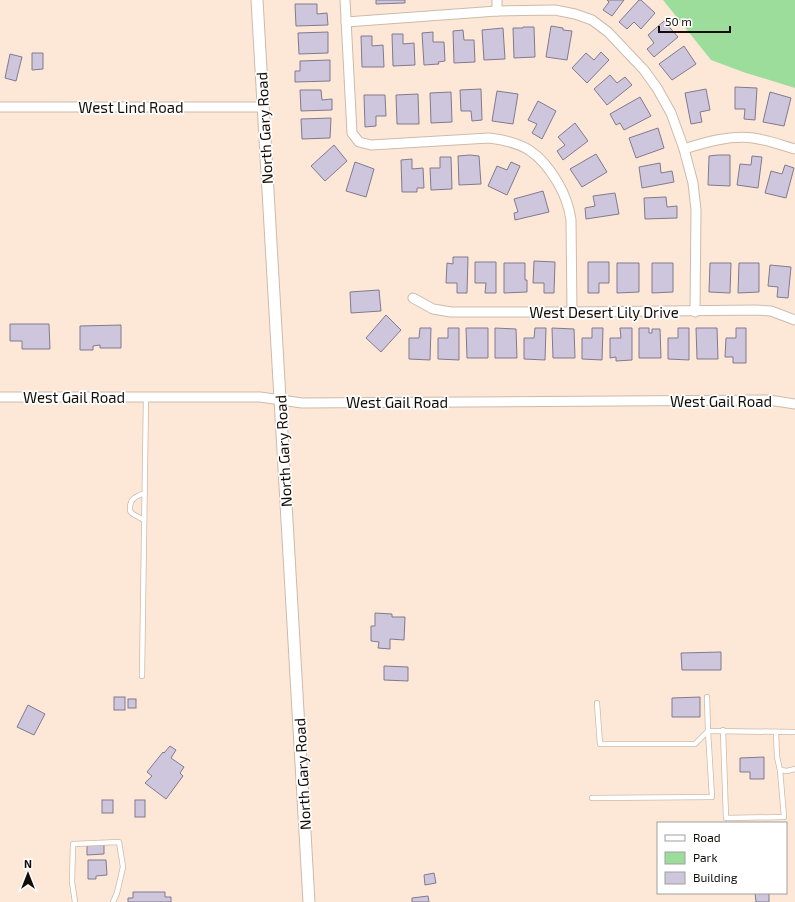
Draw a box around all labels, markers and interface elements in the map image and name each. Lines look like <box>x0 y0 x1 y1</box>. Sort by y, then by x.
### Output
scale bar <box>659 8 730 34</box>
text: 50 m <box>665 14 692 28</box>
street label: North Gary Road <box>252 72 276 184</box>
street label: West Lind Road <box>78 98 184 116</box>
street label: West Desert Lily Drive <box>529 303 679 321</box>
street label: West Gail Road <box>23 388 125 406</box>
street label: West Gail Road <box>670 392 772 410</box>
street label: West Gail Road <box>346 393 448 411</box>
street label: North Gary Road <box>271 395 295 507</box>
street label: North Gary Road <box>290 718 314 830</box>
legend <box>657 822 787 894</box>
text: Road <box>693 830 721 844</box>
text: Park <box>693 850 718 864</box>
north arrow <box>8 854 48 894</box>
text: N <box>24 857 32 870</box>
text: Building <box>693 870 738 884</box>

